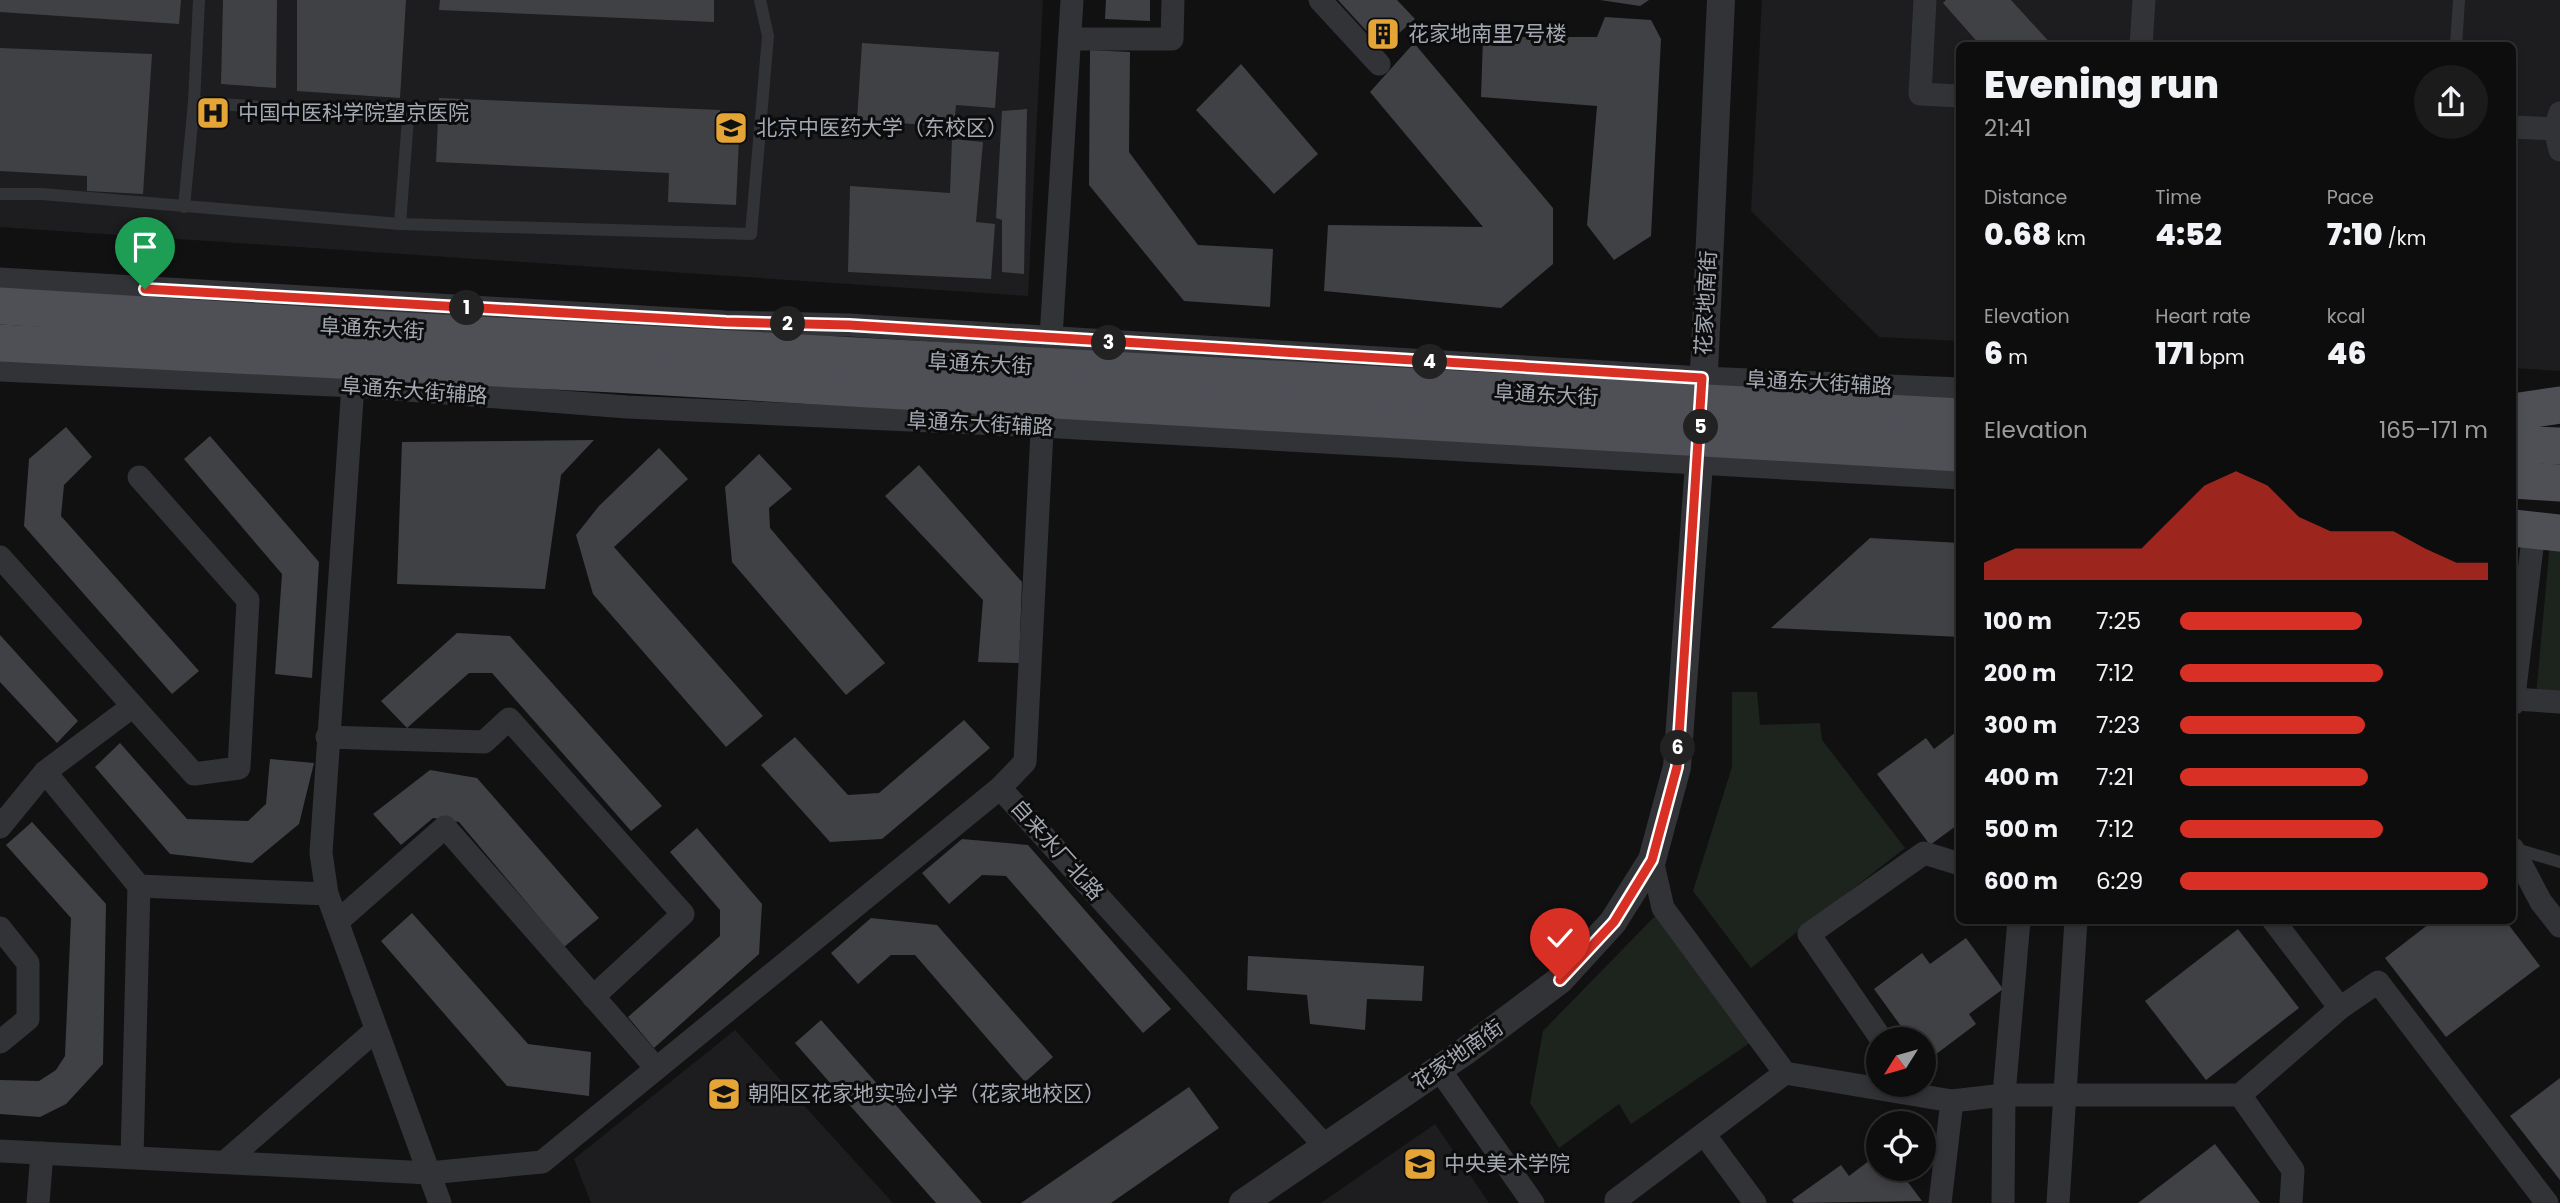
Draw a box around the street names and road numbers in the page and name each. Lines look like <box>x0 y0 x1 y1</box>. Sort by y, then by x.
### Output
street label: 花家地南街 <box>1688 250 1723 356</box>
street label: 阜通东大街 <box>319 311 425 346</box>
street label: 阜通东大街 <box>927 346 1033 381</box>
street label: 阜通东大街辅路 <box>1745 364 1893 401</box>
street label: 阜通东大街辅路 <box>340 371 488 410</box>
street label: 阜通东大街 <box>1493 377 1599 412</box>
street label: 阜通东大街辅路 <box>906 405 1054 442</box>
street label: 自来水厂北路 <box>1004 793 1110 906</box>
street label: 花家地南街 <box>1406 1013 1509 1097</box>

